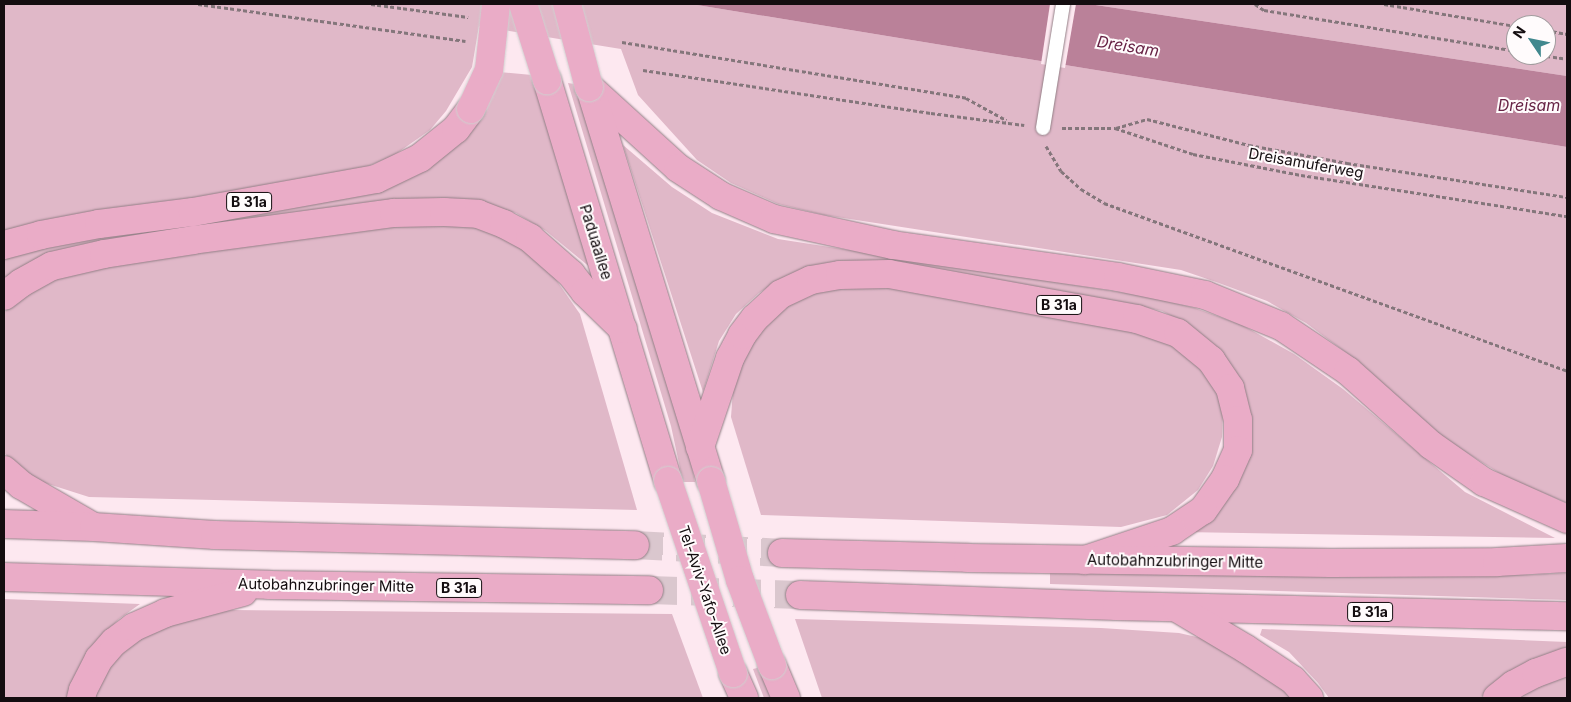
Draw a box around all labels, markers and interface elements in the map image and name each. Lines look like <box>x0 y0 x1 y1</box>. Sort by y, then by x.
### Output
north arrow <box>1506 15 1556 65</box>
text: N <box>1509 23 1529 41</box>
water label: Dreisam <box>1096 32 1160 60</box>
water label: Dreisam <box>1498 95 1560 115</box>
street label: Dreisamuferweg <box>1247 144 1365 182</box>
road number: B 31a <box>225 190 273 213</box>
street label: Paduaallee <box>576 202 616 282</box>
road number: B 31a <box>1035 294 1083 316</box>
street label: Tel-Aviv-Yafo-Allee <box>674 523 736 657</box>
street label: Autobahnzubringer Mitte <box>1087 550 1263 572</box>
street label: Autobahnzubringer Mitte <box>238 574 414 596</box>
road number: B 31a <box>435 576 483 600</box>
road number: B 31a <box>1346 600 1394 624</box>

